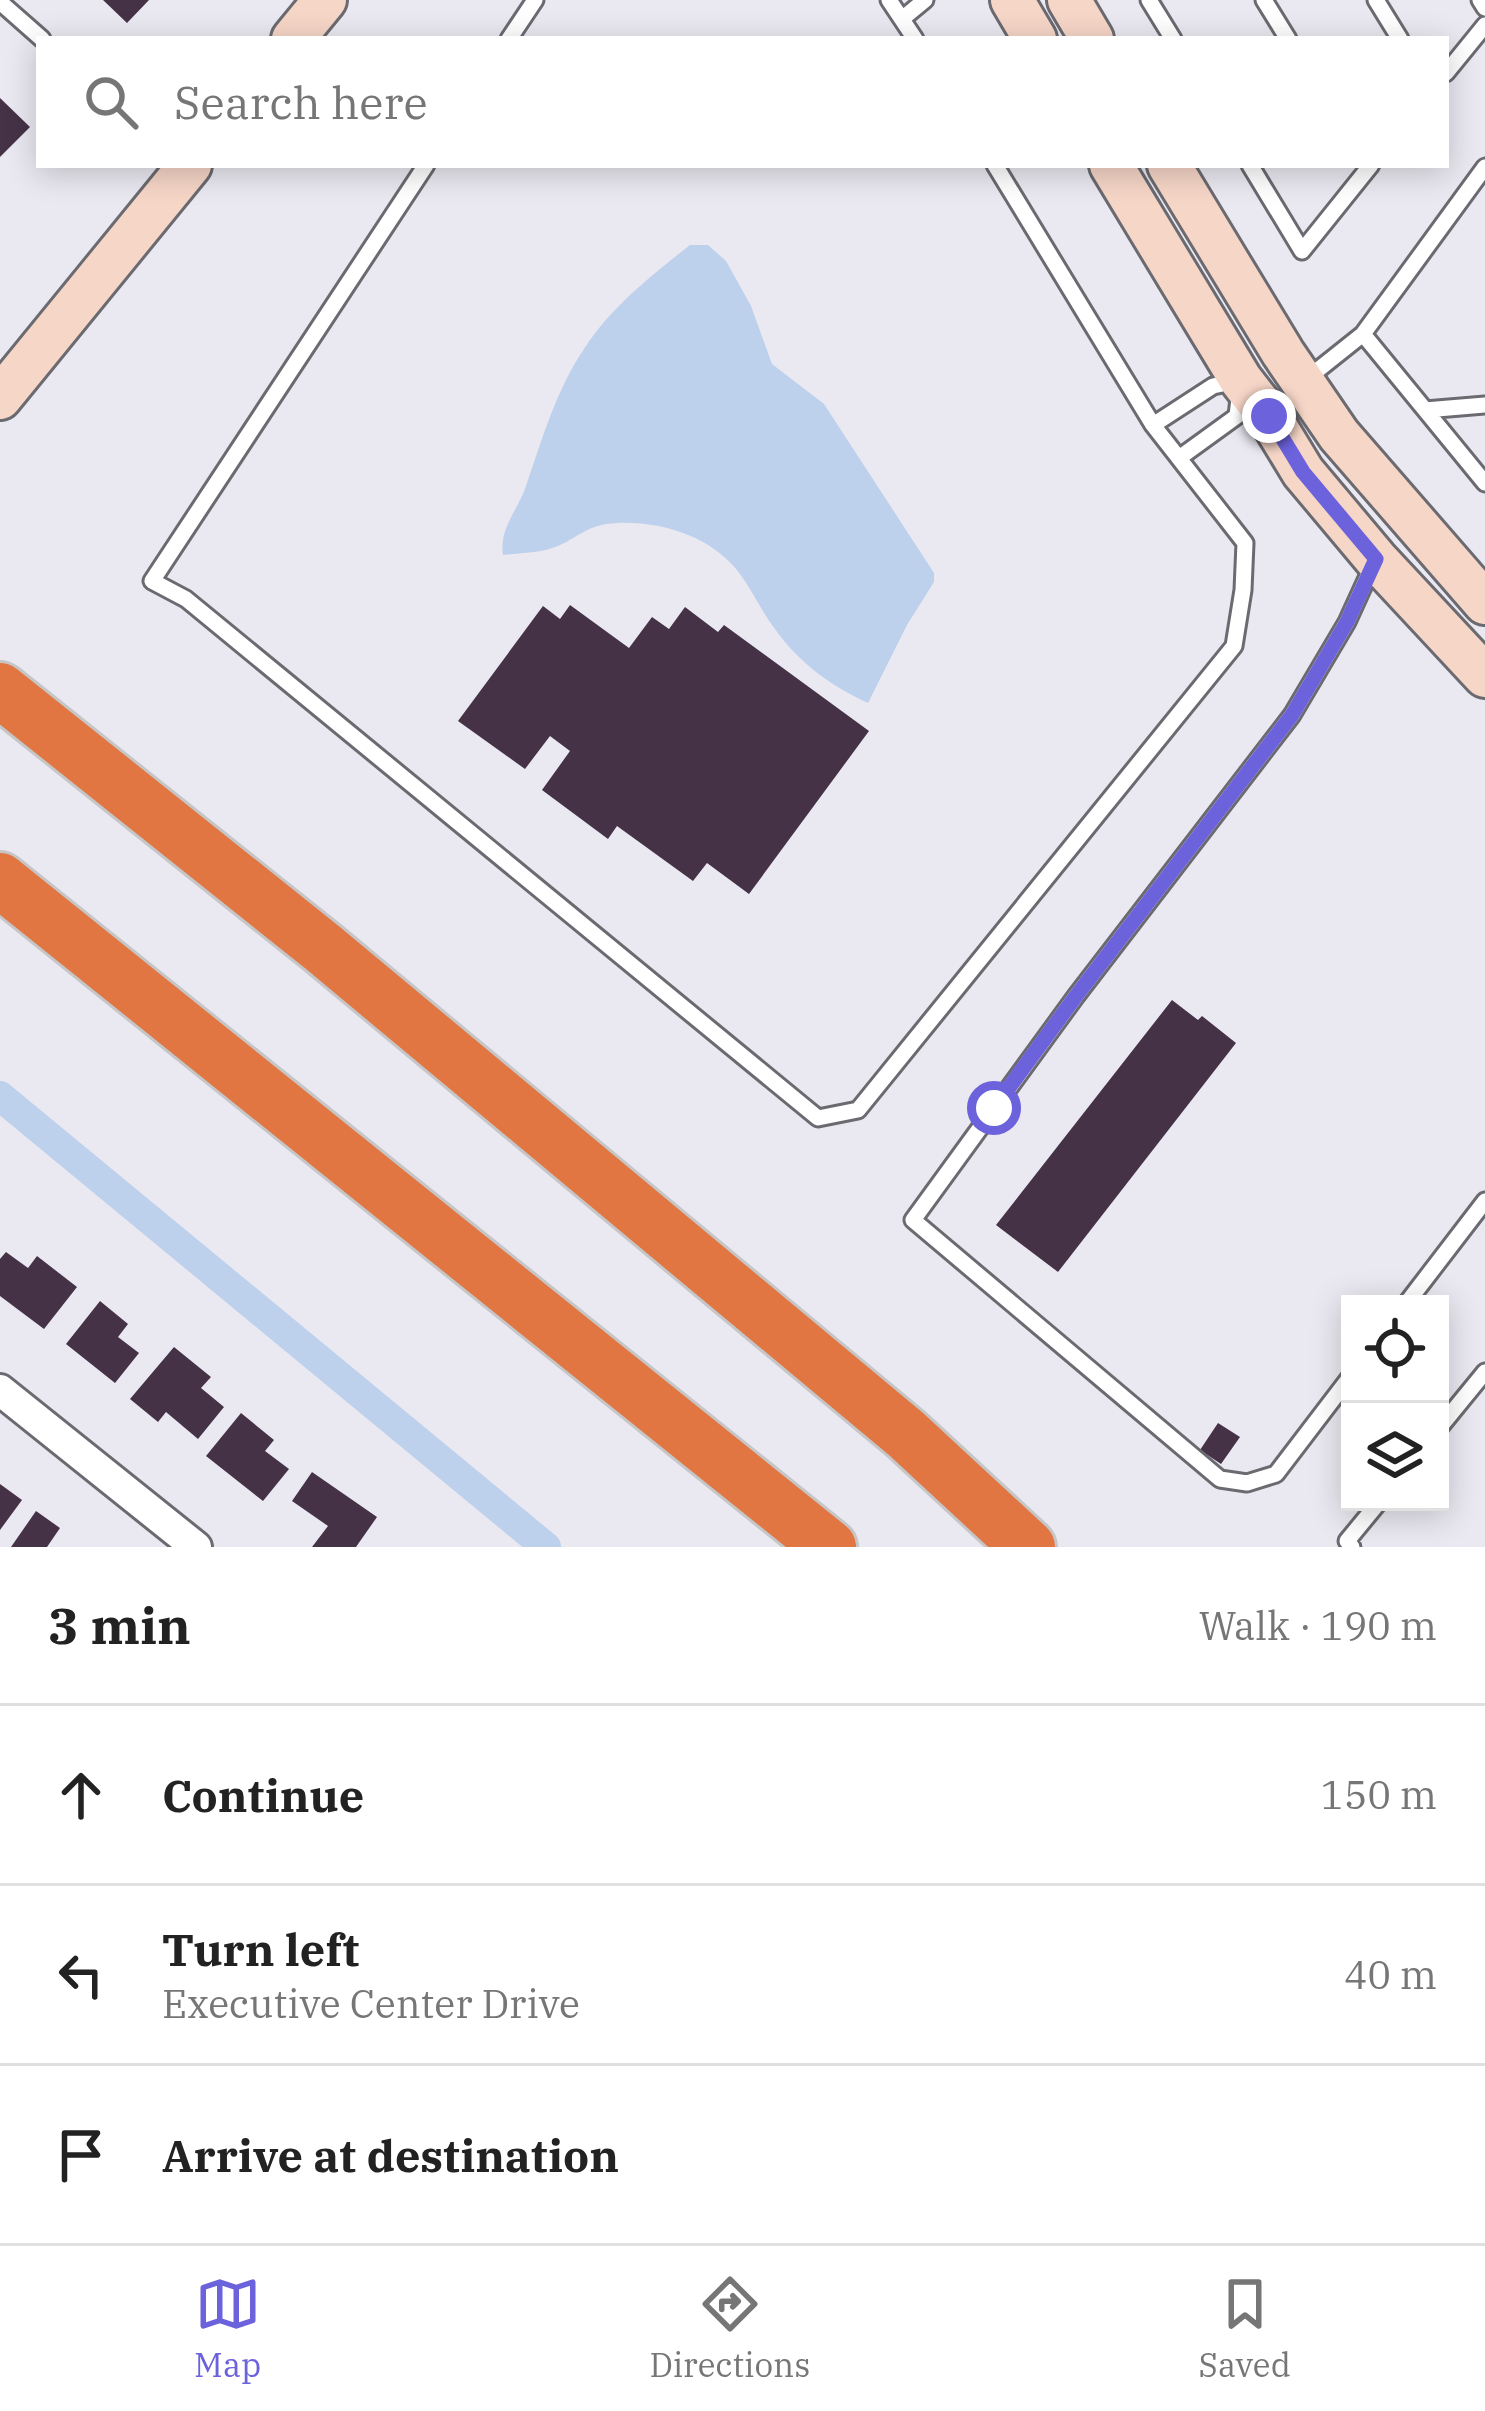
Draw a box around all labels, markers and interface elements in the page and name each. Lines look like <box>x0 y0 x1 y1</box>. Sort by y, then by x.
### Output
search box <box>36 36 1449 168</box>
icon: search <box>78 69 144 135</box>
text: Search here <box>174 73 428 131</box>
route end <box>1242 389 1296 443</box>
route start <box>967 1081 1021 1135</box>
map controls <box>1341 1295 1449 1511</box>
button: locate <box>1341 1295 1449 1403</box>
button: layers <box>1341 1403 1449 1511</box>
text: 3 min <box>48 1592 191 1658</box>
text: Walk · 190 m <box>1199 1600 1437 1651</box>
icon: ahead <box>48 1762 114 1828</box>
text: Continue <box>162 1766 364 1824</box>
text: 150 m <box>1321 1769 1437 1820</box>
text: Turn left <box>162 1920 359 1978</box>
icon: left <box>48 1942 114 2008</box>
text: 40 m <box>1344 1949 1437 2000</box>
text: Executive Center Drive <box>162 1978 580 2029</box>
icon: arrive <box>48 2122 114 2188</box>
text: Arrive at destination <box>162 2126 619 2184</box>
tab: Map <box>194 2271 261 2386</box>
tab: Directions <box>649 2271 810 2386</box>
tab: Saved <box>1198 2271 1291 2386</box>

